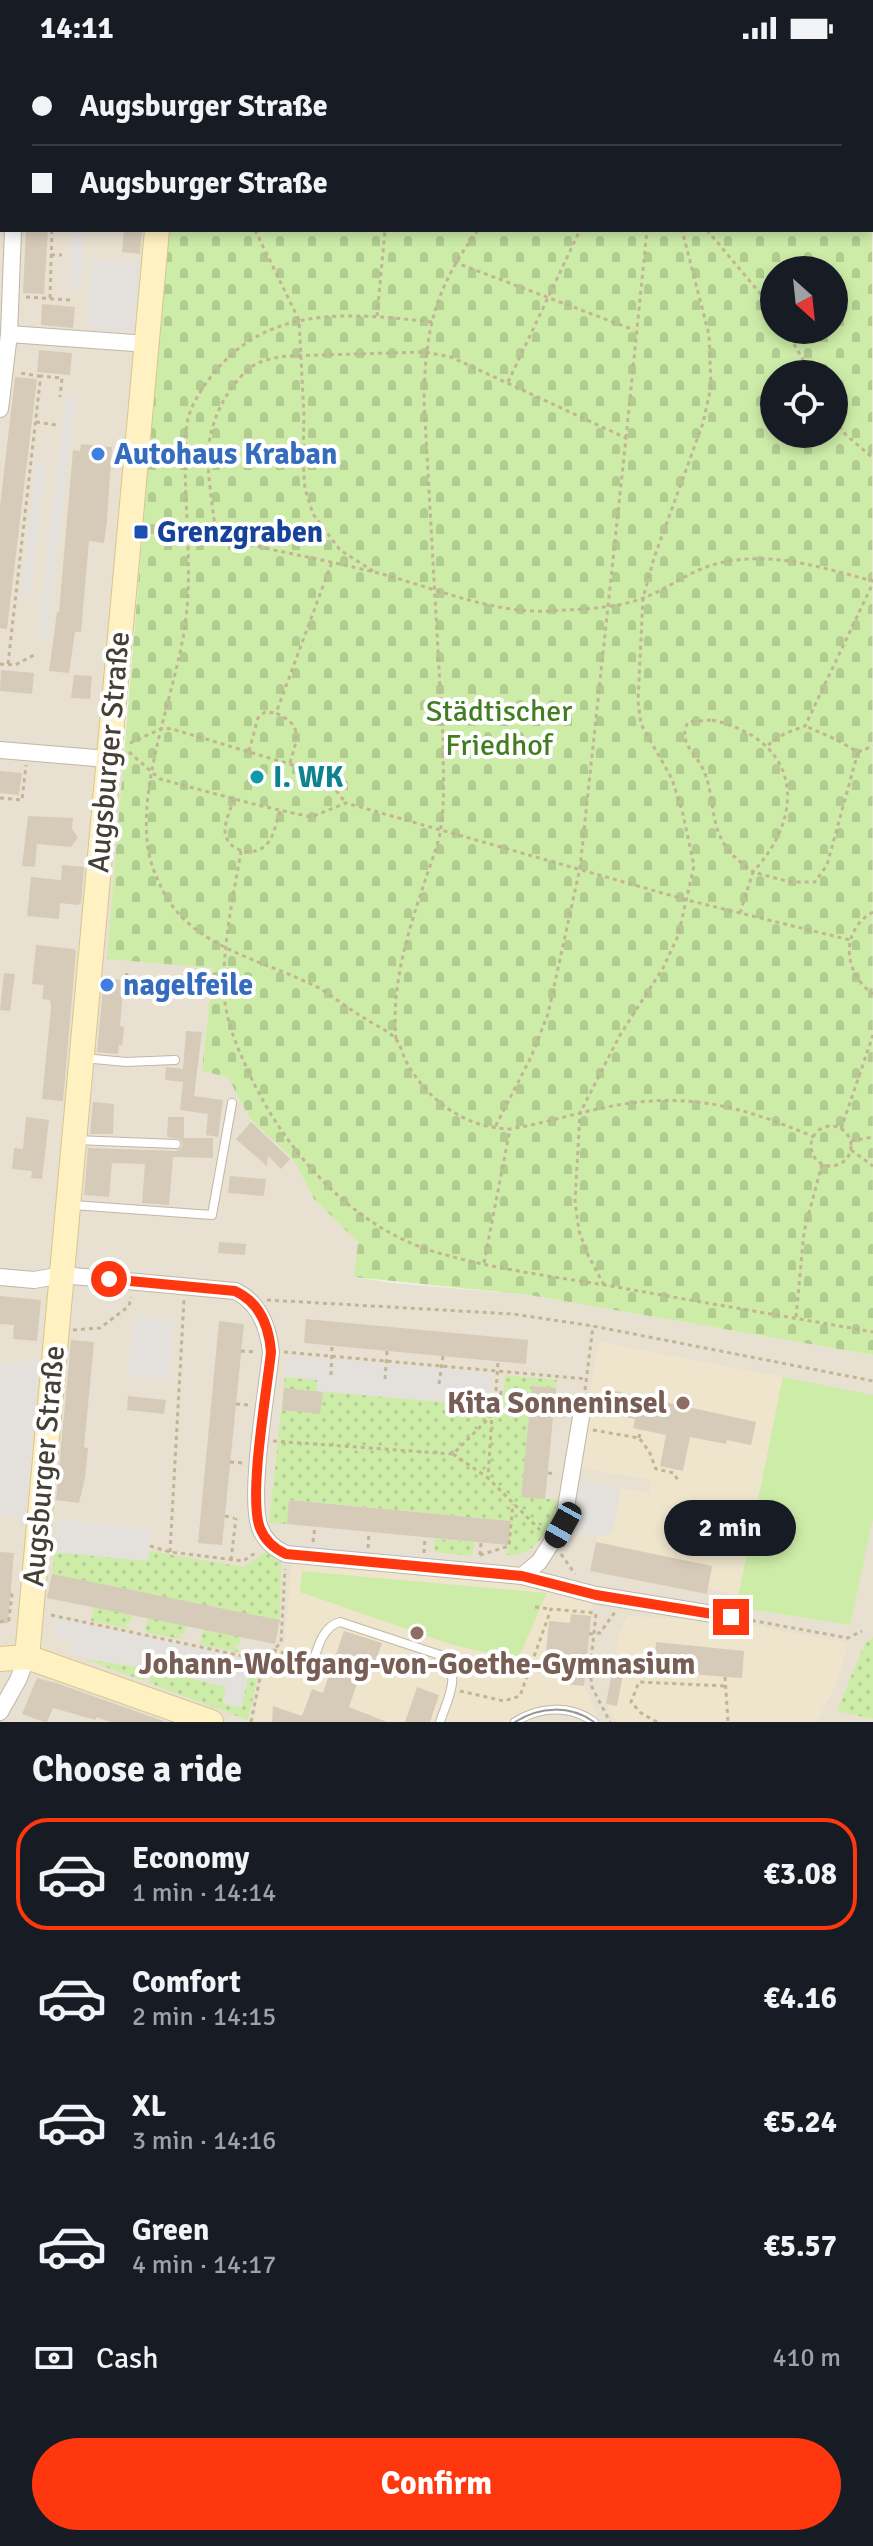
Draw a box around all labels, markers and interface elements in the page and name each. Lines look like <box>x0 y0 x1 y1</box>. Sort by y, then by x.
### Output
text: 14:11 <box>40 10 114 47</box>
text: Augsburger Straße <box>80 88 328 125</box>
text: Augsburger Straße <box>80 165 328 202</box>
north arrow <box>760 256 848 344</box>
map controls <box>760 256 848 448</box>
button: locate <box>760 360 848 448</box>
place label: Autohaus Kraban <box>114 436 337 473</box>
marker: Autohaus Kraban <box>89 445 107 463</box>
place label: Grenzgraben <box>157 514 323 551</box>
marker: Grenzgraben <box>132 523 150 541</box>
street label: Augsburger Straße <box>80 630 138 874</box>
park label: Städtischer Friedhof <box>426 693 572 764</box>
place label: I. WK <box>273 759 344 796</box>
marker: I. WK <box>248 768 266 786</box>
place label: nagelfeile <box>123 967 253 1004</box>
marker: nagelfeile <box>98 976 116 994</box>
route start <box>91 1261 127 1297</box>
street label: Augsburger Straße <box>15 1344 73 1588</box>
place label: Kita Sonneninsel <box>447 1385 667 1422</box>
marker: Kita Sonneninsel <box>674 1394 692 1412</box>
car <box>541 1498 585 1552</box>
callout: 2 min <box>665 1501 797 1557</box>
text: 2 min <box>699 1512 761 1544</box>
route end <box>713 1599 749 1635</box>
marker: Johann-Wolfgang-von-Goethe-Gymnasium <box>408 1624 426 1642</box>
place label: Johann-Wolfgang-von-Goethe-Gymnasium <box>138 1646 696 1683</box>
text: Choose a ride <box>32 1747 242 1792</box>
icon: car <box>36 1838 108 1910</box>
text: Economy <box>132 1840 249 1877</box>
text: €3.08 <box>764 1856 837 1893</box>
text: 1 min · 14:14 <box>132 1877 276 1909</box>
icon: car <box>36 1962 108 2034</box>
text: Comfort <box>132 1964 241 2001</box>
text: €4.16 <box>764 1980 837 2017</box>
text: 2 min · 14:15 <box>132 2001 276 2033</box>
icon: car <box>36 2086 108 2158</box>
text: XL <box>132 2088 166 2125</box>
text: €5.24 <box>764 2104 837 2141</box>
text: 3 min · 14:16 <box>132 2125 276 2157</box>
icon: car <box>36 2210 108 2282</box>
text: Green <box>132 2212 209 2249</box>
text: €5.57 <box>764 2228 837 2265</box>
text: 4 min · 14:17 <box>132 2249 276 2281</box>
icon: cash <box>32 2336 76 2380</box>
text: Cash <box>96 2340 159 2377</box>
text: 410 m <box>772 2342 841 2374</box>
button: Confirm <box>32 2438 841 2530</box>

